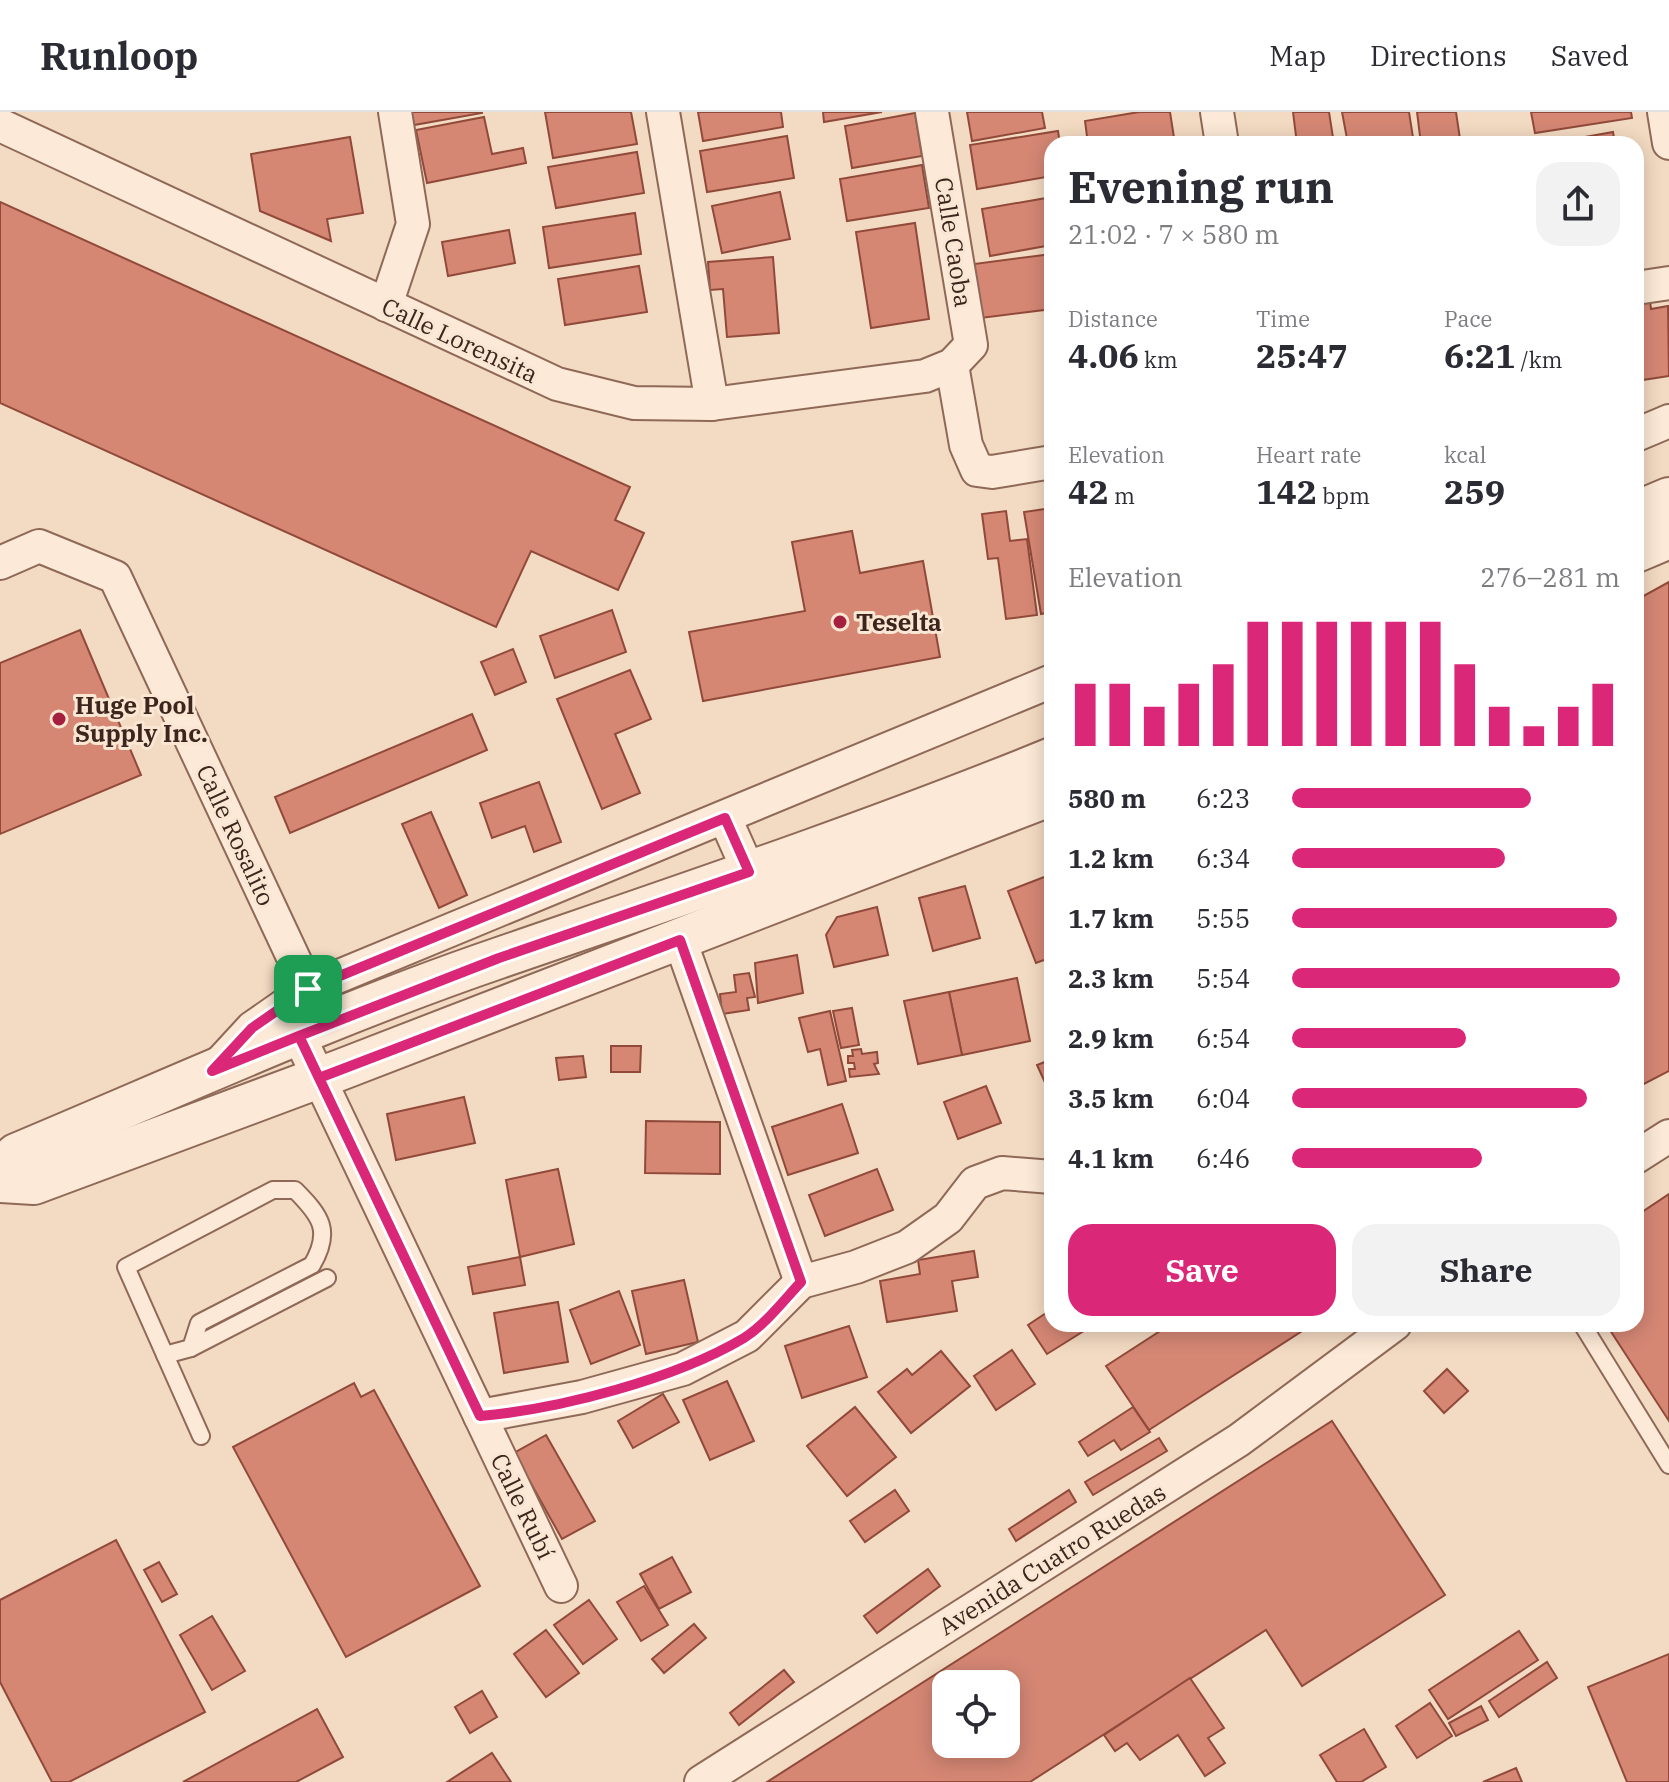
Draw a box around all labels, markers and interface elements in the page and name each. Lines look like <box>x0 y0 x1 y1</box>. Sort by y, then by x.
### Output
text: Runloop <box>40 31 198 80</box>
text: Map <box>1269 37 1326 74</box>
text: Directions <box>1370 37 1507 74</box>
text: Saved <box>1551 37 1629 74</box>
text: Evening run <box>1068 158 1334 215</box>
button: share <box>1536 162 1620 246</box>
street label: Calle Caoba <box>928 175 980 309</box>
text: 21:02 · 7 × 580 m <box>1068 217 1279 251</box>
street label: Calle Lorensita <box>377 290 543 390</box>
text: Distance <box>1068 304 1158 333</box>
text: Time <box>1256 304 1310 333</box>
text: Pace <box>1444 304 1492 333</box>
text: 4.06 <box>1068 333 1139 377</box>
text: 25:47 <box>1256 333 1348 377</box>
text: 6:21 <box>1444 333 1516 377</box>
text: km <box>1139 345 1178 374</box>
text: /km <box>1516 345 1563 374</box>
text: Elevation <box>1068 440 1165 469</box>
text: Heart rate <box>1256 440 1361 469</box>
text: kcal <box>1444 440 1486 469</box>
text: 42 <box>1068 469 1109 513</box>
text: 142 <box>1256 469 1317 513</box>
text: 259 <box>1444 469 1505 513</box>
text: m <box>1109 481 1135 510</box>
text: bpm <box>1317 481 1370 510</box>
text: Elevation <box>1068 560 1183 594</box>
text: 276–281 m <box>1480 560 1620 594</box>
place label: Teselta <box>856 606 942 638</box>
marker: Teselta <box>831 613 849 631</box>
place label: Huge Pool Supply Inc. <box>75 689 208 749</box>
marker: Huge Pool Supply Inc. <box>50 710 68 728</box>
street label: Calle Rosalito <box>189 759 283 911</box>
text: 580 m <box>1068 781 1146 815</box>
text: 6:23 <box>1196 781 1250 815</box>
text: 1.2 km <box>1068 841 1154 875</box>
text: 6:34 <box>1196 841 1250 875</box>
text: 1.7 km <box>1068 901 1154 935</box>
text: 5:55 <box>1196 901 1250 935</box>
pin <box>274 955 342 1023</box>
text: 2.3 km <box>1068 961 1154 995</box>
text: 5:54 <box>1196 961 1250 995</box>
icon: arrive <box>286 967 330 1011</box>
text: 2.9 km <box>1068 1021 1154 1055</box>
text: 6:54 <box>1196 1021 1250 1055</box>
text: 3.5 km <box>1068 1081 1154 1115</box>
text: 6:04 <box>1196 1081 1250 1115</box>
text: 4.1 km <box>1068 1141 1154 1175</box>
text: 6:46 <box>1196 1141 1250 1175</box>
button: Save <box>1068 1224 1336 1316</box>
button: Share <box>1352 1224 1620 1316</box>
street label: Calle Rubí <box>484 1448 562 1564</box>
street label: Avenida Cuatro Ruedas <box>932 1476 1172 1642</box>
map controls <box>932 1670 1020 1758</box>
button: locate <box>932 1670 1020 1758</box>

